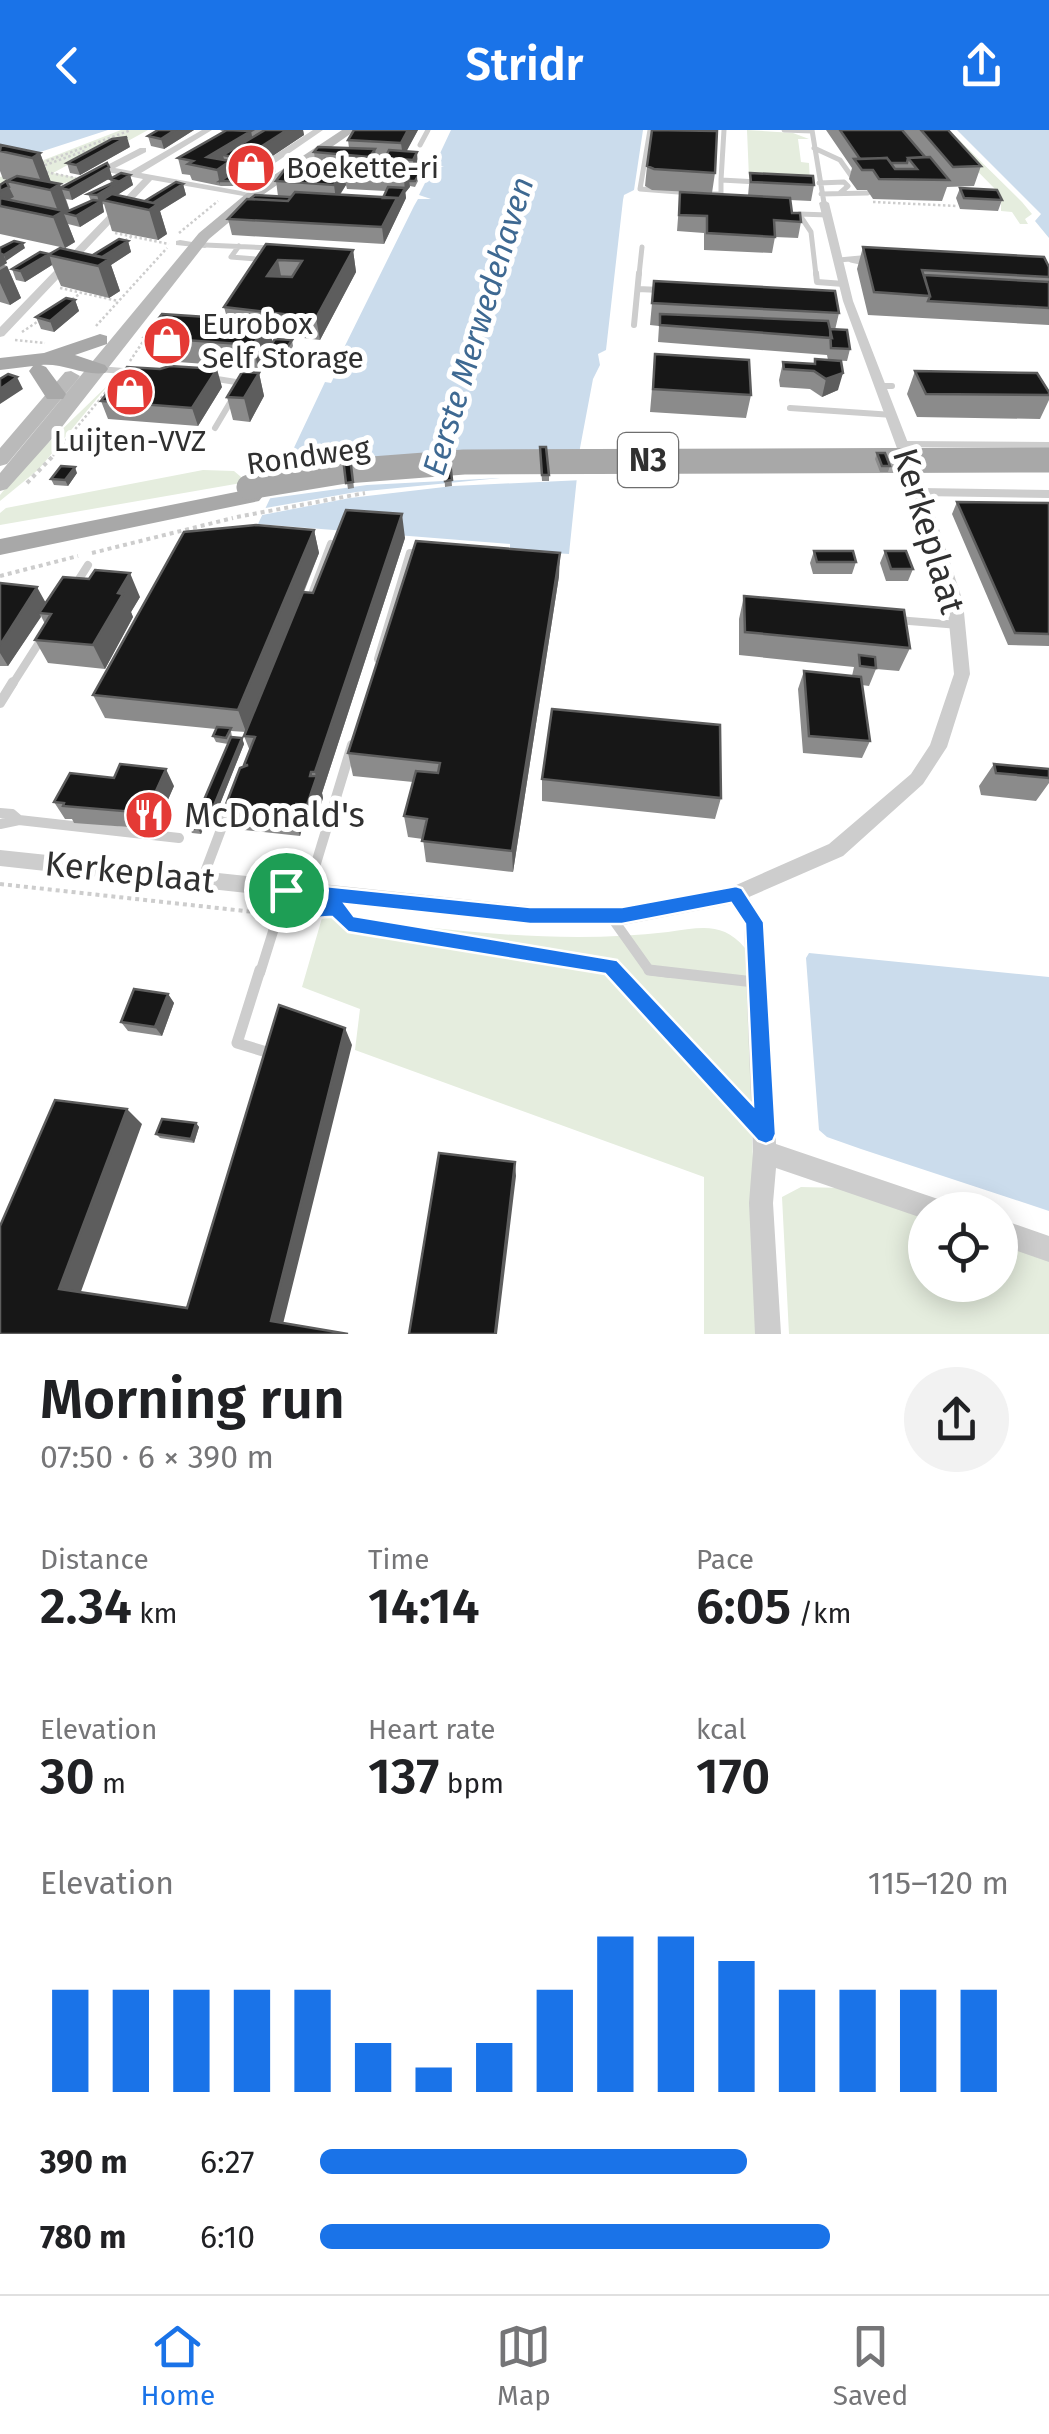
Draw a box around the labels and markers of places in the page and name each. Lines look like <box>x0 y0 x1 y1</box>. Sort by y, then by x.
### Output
shop icon: Boekette-ri <box>225 142 277 194</box>
place label: Boekette-ri <box>286 150 439 186</box>
place label: Eurobox Self Storage <box>202 306 364 376</box>
shop icon: Eurobox Self Storage <box>141 315 193 367</box>
shop icon: Luijten-VVZ <box>104 366 156 418</box>
place label: Luijten-VVZ <box>54 423 206 459</box>
restaurant icon: McDonald's <box>123 789 175 841</box>
place label: McDonald's <box>184 794 365 836</box>
pin <box>244 848 329 933</box>

